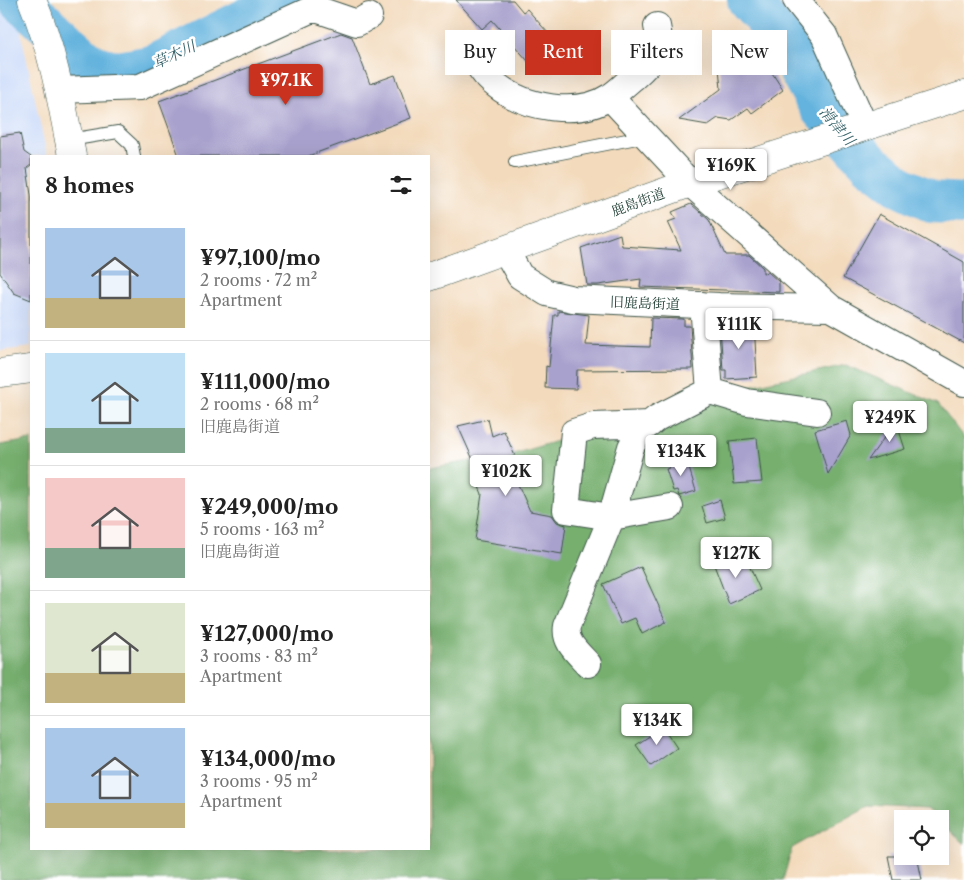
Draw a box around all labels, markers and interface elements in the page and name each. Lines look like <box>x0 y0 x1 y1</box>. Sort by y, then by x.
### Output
chip: Buy <box>445 30 515 75</box>
chip: Rent <box>525 30 601 75</box>
chip: Filters <box>611 30 702 75</box>
chip: New <box>712 30 787 75</box>
water label: 草木川 <box>149 36 200 73</box>
pin: ¥97.1K <box>245 64 327 106</box>
text: ¥97.1K <box>260 70 312 90</box>
water label: 滑津川 <box>816 102 860 151</box>
pin: ¥169K <box>696 148 766 191</box>
text: ¥169K <box>706 155 756 175</box>
icon: filters <box>387 171 415 199</box>
text: 8 homes <box>45 173 134 198</box>
street label: 鹿島街道 <box>609 184 667 220</box>
text: ¥97,100/mo <box>200 245 320 270</box>
icon: home <box>85 248 145 308</box>
text: 2 rooms · 72 m² <box>200 270 317 290</box>
text: Apartment <box>200 290 282 310</box>
street label: 旧鹿島街道 <box>610 293 680 313</box>
pin: ¥111K <box>704 308 774 350</box>
text: ¥111K <box>716 314 762 334</box>
text: ¥111,000/mo <box>200 369 330 394</box>
icon: home <box>85 373 145 433</box>
text: 2 rooms · 68 m² <box>200 394 319 414</box>
pin: ¥249K <box>855 400 925 443</box>
text: ¥249K <box>864 407 916 427</box>
text: 旧鹿島街道 <box>200 416 280 436</box>
pin: ¥134K <box>646 434 716 477</box>
text: ¥134K <box>656 441 706 461</box>
pin: ¥102K <box>471 454 541 497</box>
text: ¥102K <box>481 461 531 481</box>
text: ¥249,000/mo <box>200 494 338 519</box>
icon: home <box>85 498 145 558</box>
text: 5 rooms · 163 m² <box>200 519 325 539</box>
pin: ¥127K <box>701 536 771 579</box>
text: 旧鹿島街道 <box>200 541 280 561</box>
text: ¥127K <box>712 543 760 563</box>
text: ¥127,000/mo <box>200 621 334 646</box>
icon: home <box>85 623 145 683</box>
text: 3 rooms · 83 m² <box>200 646 318 666</box>
text: Apartment <box>200 666 282 686</box>
pin: ¥134K <box>622 704 692 746</box>
text: ¥134K <box>632 710 682 730</box>
text: ¥134,000/mo <box>200 746 336 771</box>
icon: home <box>85 748 145 808</box>
text: 3 rooms · 95 m² <box>200 771 318 791</box>
text: Apartment <box>200 791 282 811</box>
map controls <box>894 810 949 865</box>
button: locate <box>894 810 949 865</box>

